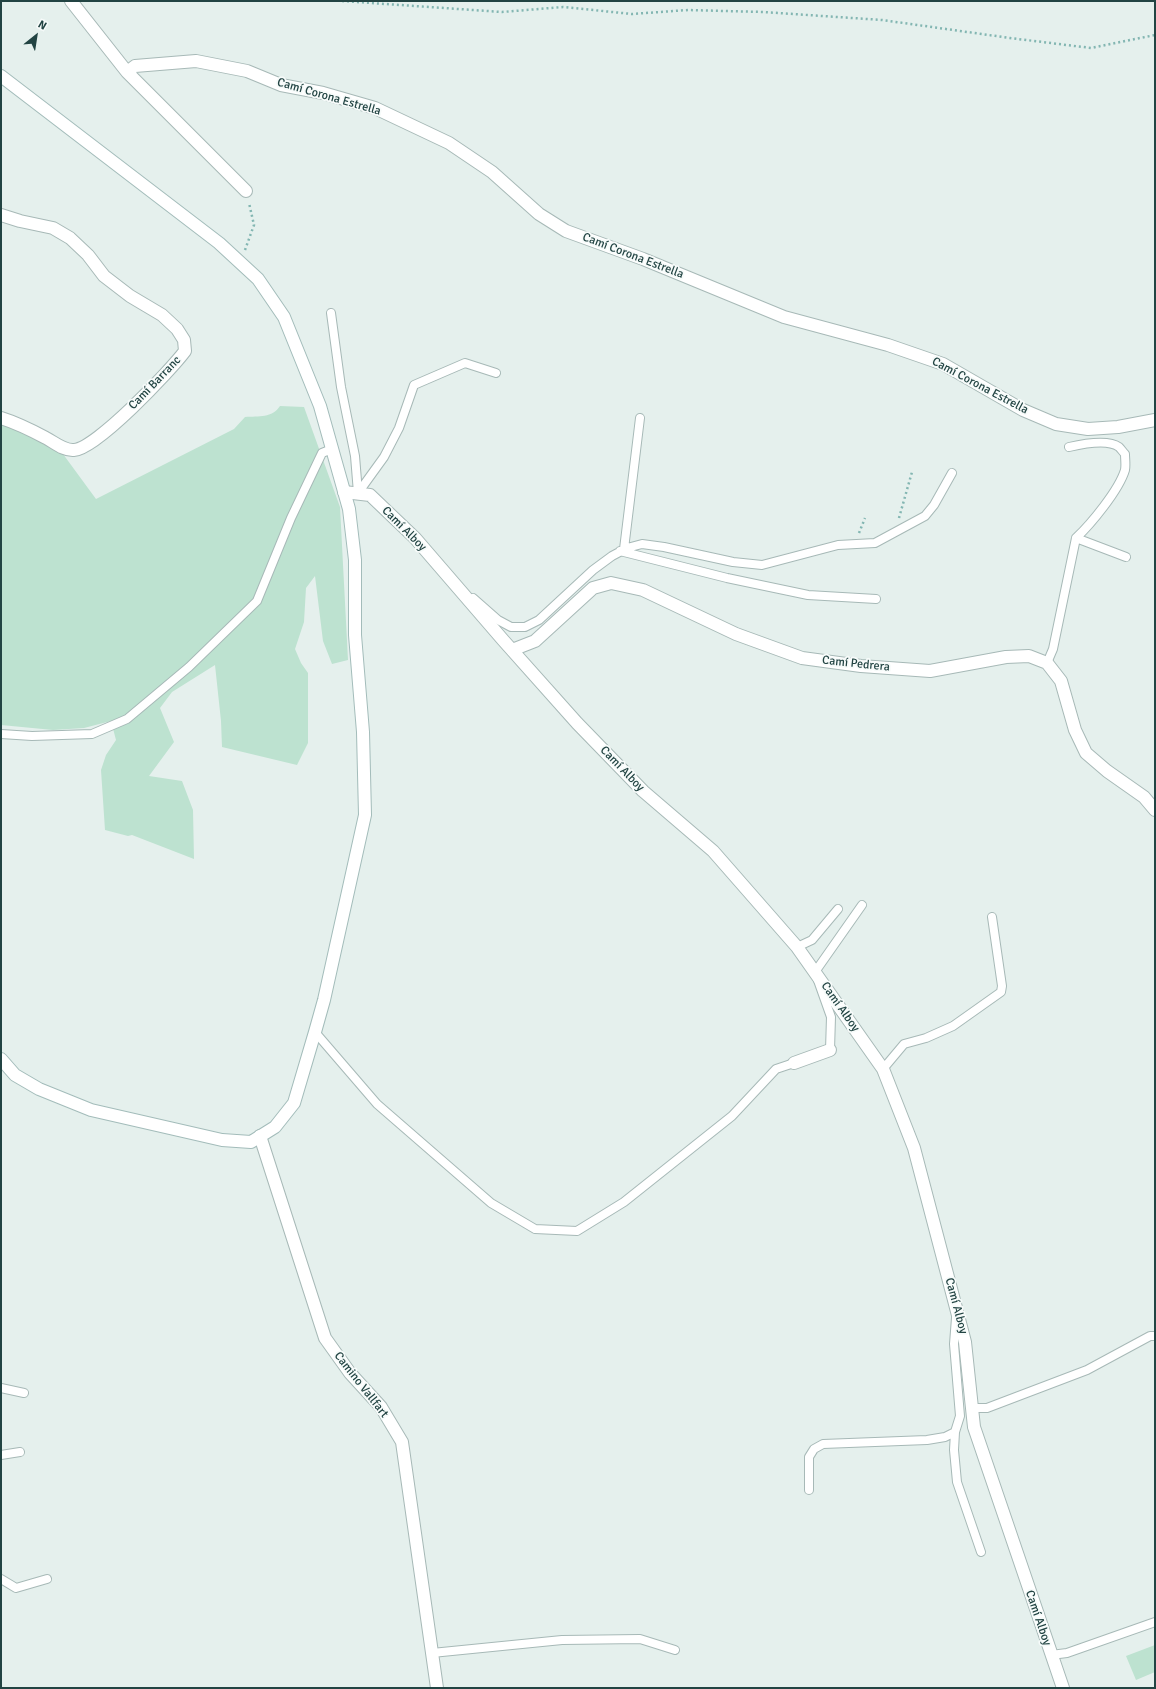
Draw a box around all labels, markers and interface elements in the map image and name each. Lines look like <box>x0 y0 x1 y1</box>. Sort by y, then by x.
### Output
north arrow <box>16 16 56 56</box>
text: N <box>36 18 49 33</box>
street label: Camí Corona Estrella <box>275 75 383 119</box>
street label: Camí Corona Estrella <box>580 230 686 282</box>
street label: Camí Barranc <box>126 353 184 413</box>
street label: Camí Corona Estrella <box>929 354 1031 418</box>
street label: Camí Alboy <box>379 504 429 554</box>
street label: Camí Pedrera <box>821 653 891 675</box>
street label: Camí Alboy <box>597 743 647 795</box>
street label: Camí Alboy <box>818 979 862 1035</box>
street label: Camí Alboy <box>942 1276 970 1336</box>
street label: Camino Vallfart <box>331 1349 391 1421</box>
street label: Camí Alboy <box>1022 1589 1054 1647</box>

